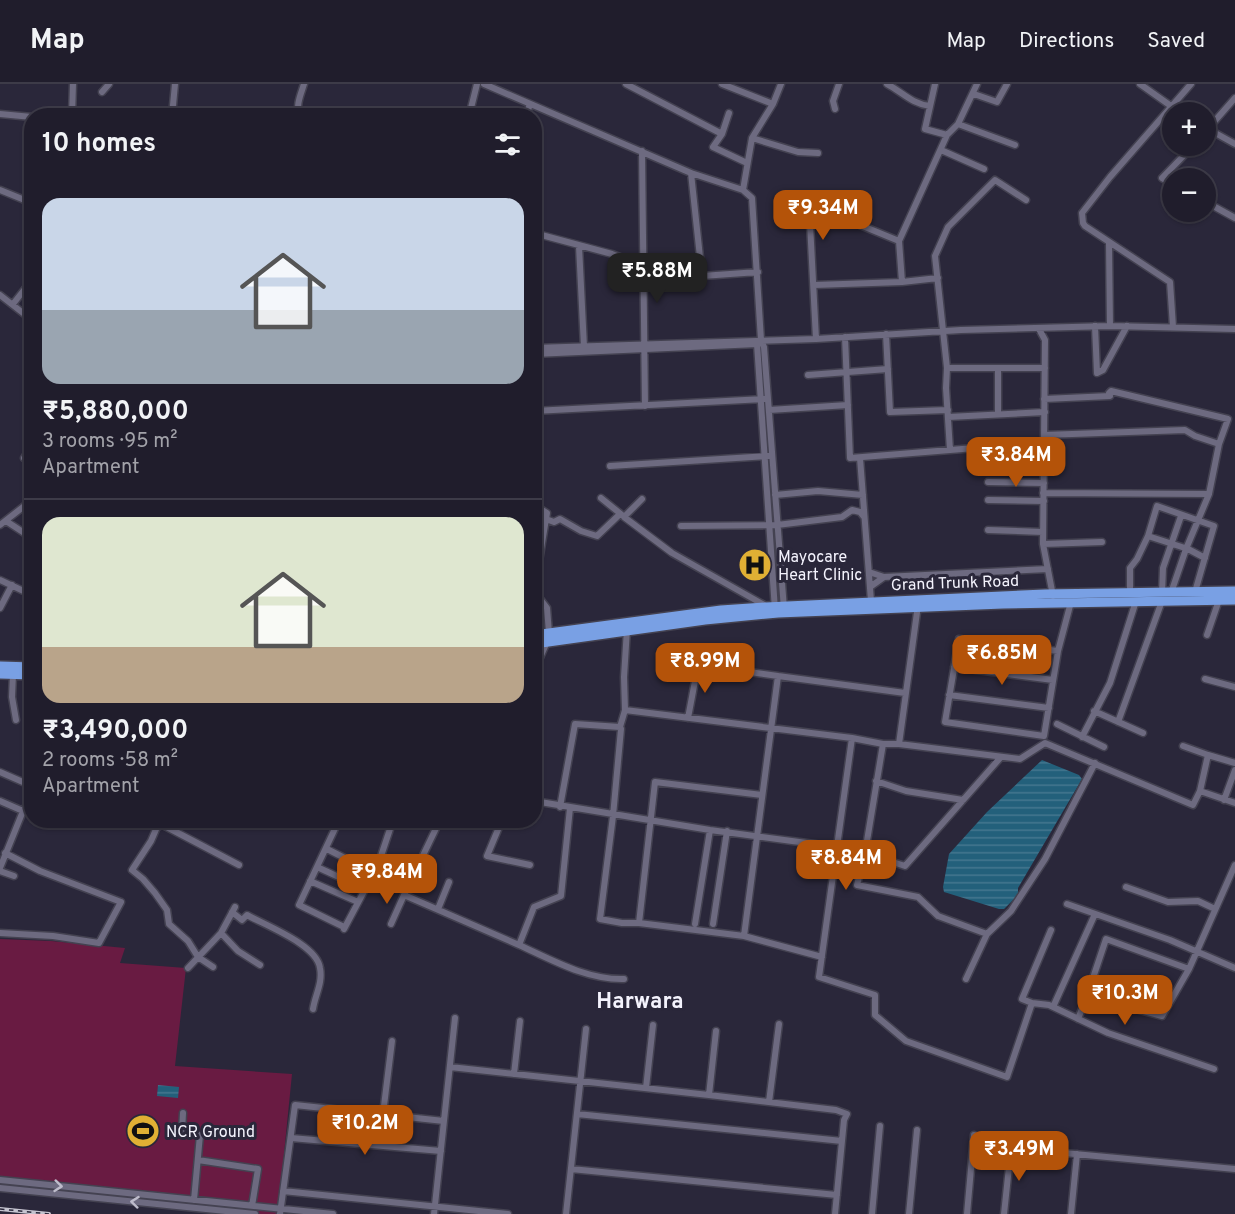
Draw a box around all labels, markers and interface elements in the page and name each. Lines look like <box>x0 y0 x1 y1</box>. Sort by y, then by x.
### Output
text: Map <box>30 23 85 59</box>
text: Map <box>946 28 986 55</box>
text: Directions <box>1019 28 1114 55</box>
text: Saved <box>1147 28 1205 55</box>
map controls <box>1162 102 1216 222</box>
button: + <box>1162 102 1216 156</box>
text: 10 homes <box>42 128 156 161</box>
icon: filters <box>491 128 524 161</box>
button: − <box>1162 168 1216 222</box>
pin: ₹9.34M <box>774 190 872 241</box>
text: ₹9.34M <box>787 196 859 222</box>
icon: home <box>229 237 337 345</box>
pin: ₹5.88M <box>608 253 706 304</box>
text: ₹5.88M <box>621 259 693 285</box>
text: ₹5,880,000 <box>42 396 189 429</box>
text: 3 rooms · 95 m² <box>42 429 178 455</box>
pin: ₹3.84M <box>967 437 1065 488</box>
text: ₹3.84M <box>980 443 1052 469</box>
text: Apartment <box>42 455 140 481</box>
hospital icon: Mayocare Heart Clinic <box>737 547 773 583</box>
place label: Mayocare Heart Clinic <box>778 548 862 586</box>
icon: home <box>229 556 337 664</box>
street label: Grand Trunk Road <box>891 572 1020 596</box>
pin: ₹6.85M <box>953 635 1051 686</box>
text: ₹6.85M <box>966 641 1038 667</box>
pin: ₹8.99M <box>656 643 754 694</box>
text: ₹8.99M <box>670 649 740 675</box>
text: ₹3,490,000 <box>42 715 188 748</box>
text: 2 rooms · 58 m² <box>42 748 178 774</box>
text: Apartment <box>42 774 140 800</box>
pin: ₹8.84M <box>797 840 895 891</box>
text: ₹8.84M <box>810 846 882 872</box>
pin: ₹9.84M <box>338 854 436 905</box>
text: ₹9.84M <box>351 860 423 886</box>
pin: ₹10.3M <box>1076 975 1174 1026</box>
text: ₹10.3M <box>1091 981 1159 1007</box>
district label: Harwara <box>596 989 684 1016</box>
pin: ₹10.2M <box>316 1105 414 1156</box>
text: ₹10.2M <box>331 1111 399 1137</box>
sports icon: NCR Ground <box>125 1113 161 1149</box>
place label: NCR Ground <box>166 1123 255 1143</box>
pin: ₹3.49M <box>970 1131 1068 1182</box>
text: ₹3.49M <box>984 1137 1054 1163</box>
one-way arrow <box>54 1179 63 1192</box>
one-way arrow <box>130 1196 139 1209</box>

